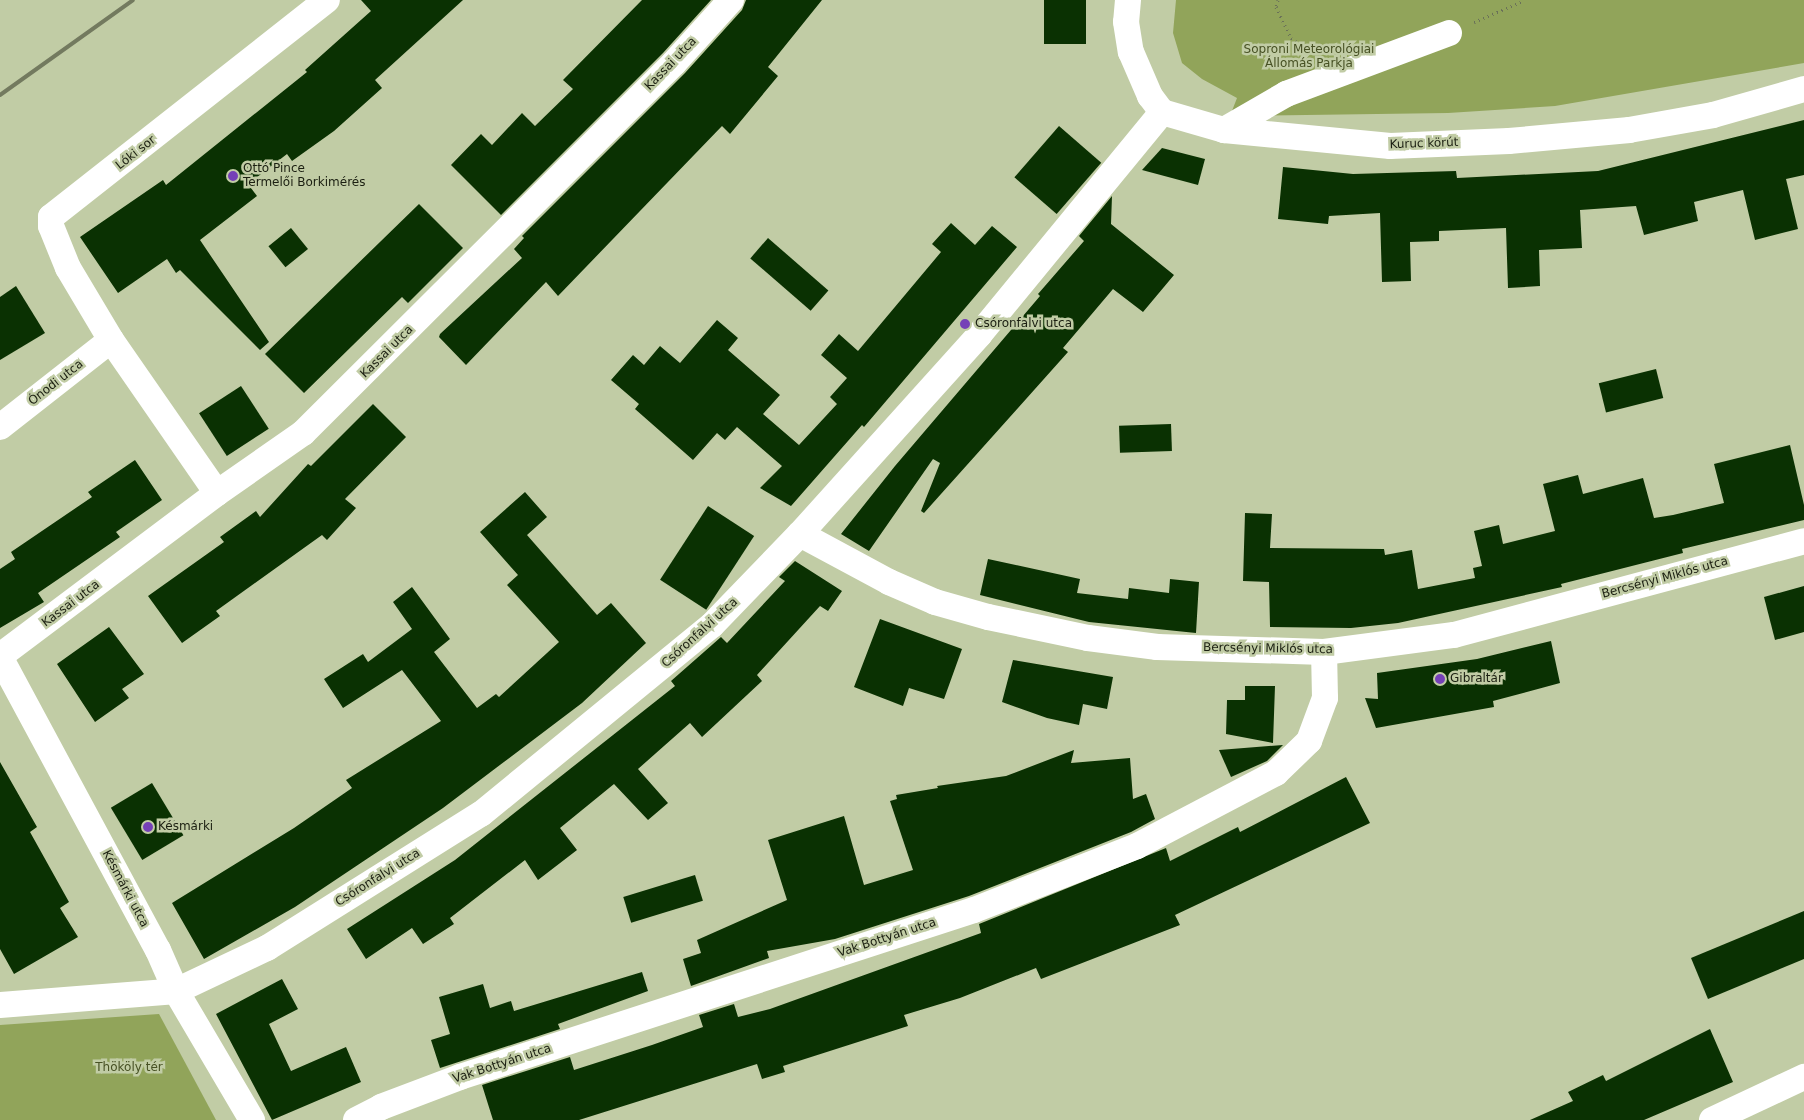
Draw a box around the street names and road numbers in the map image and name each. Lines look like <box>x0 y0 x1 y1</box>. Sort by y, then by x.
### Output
street label: Kassai utca <box>642 34 700 94</box>
street label: Lóki sor <box>113 133 159 173</box>
street label: Kuruc körút <box>1389 136 1459 152</box>
street label: Kassai utca <box>358 323 416 381</box>
street label: Ónodi utca <box>26 357 86 409</box>
street label: Bercsényi Miklós utca <box>1600 554 1730 602</box>
street label: Kassai utca <box>39 578 103 630</box>
street label: Csóronfalvi utca <box>659 595 741 671</box>
street label: Bercsényi Miklós utca <box>1203 641 1333 657</box>
street label: Csóronfalvi utca <box>333 846 423 910</box>
street label: Késmárki utca <box>99 848 151 930</box>
street label: Vak Bottyán utca <box>836 915 938 961</box>
street label: Vak Bottyán utca <box>451 1041 553 1087</box>

